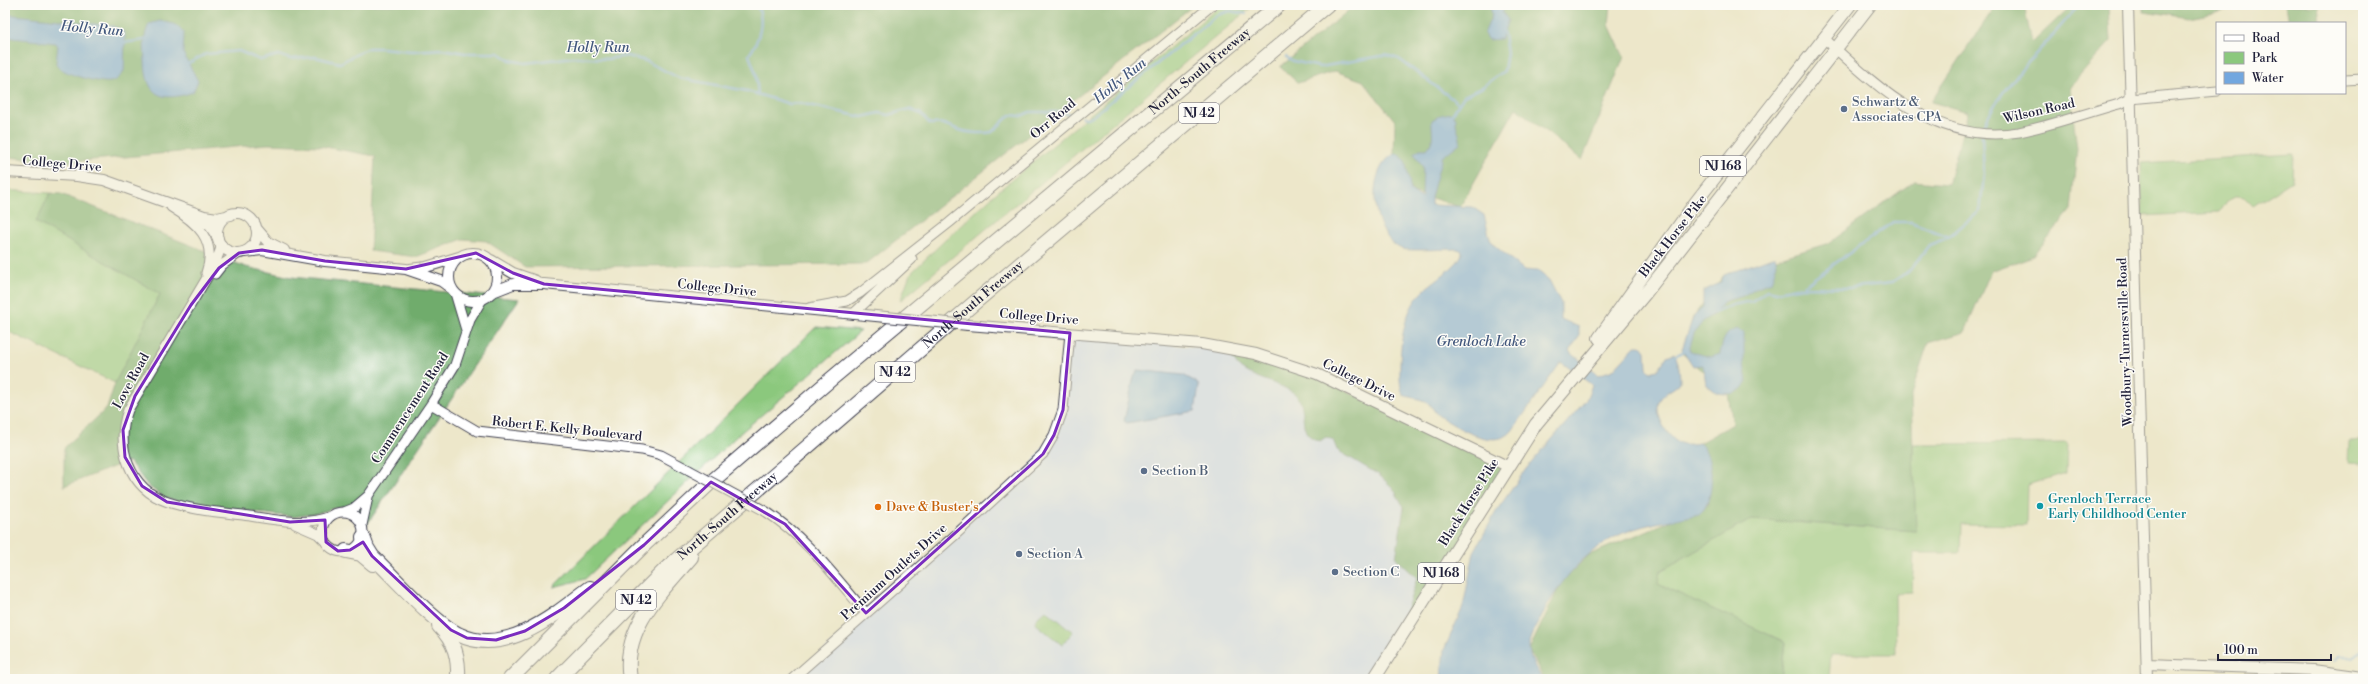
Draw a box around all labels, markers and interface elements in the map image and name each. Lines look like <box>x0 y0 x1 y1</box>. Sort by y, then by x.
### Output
water label: Holly Run <box>59 17 124 41</box>
legend <box>2216 22 2346 94</box>
street label: North-South Freeway <box>1146 24 1254 118</box>
text: Road <box>2252 31 2280 46</box>
water label: Holly Run <box>566 39 630 57</box>
text: Park <box>2252 51 2278 66</box>
water label: Holly Run <box>1089 54 1150 108</box>
text: Water <box>2251 71 2284 86</box>
place label: Schwartz & Associates CPA <box>1851 94 1943 125</box>
street label: Orr Road <box>1027 95 1079 143</box>
street label: Wilson Road <box>2001 95 2077 127</box>
road number: NJ 42 <box>1179 103 1219 123</box>
marker: Schwartz & Associates CPA <box>1839 104 1849 114</box>
street label: College Drive <box>22 153 103 175</box>
road number: NJ 168 <box>1700 156 1746 176</box>
street label: Black Horse Pike <box>1635 191 1710 281</box>
street label: North-South Freeway <box>919 257 1027 352</box>
street label: Woodbury-Turnersville Road <box>2114 257 2136 428</box>
street label: College Drive <box>677 276 758 300</box>
street label: College Drive <box>999 306 1080 328</box>
water label: Grenloch Lake <box>1436 333 1526 351</box>
street label: Commencement Road <box>368 349 452 467</box>
street label: Love Road <box>109 350 153 412</box>
street label: College Drive <box>1320 355 1399 405</box>
road number: NJ 42 <box>875 362 915 382</box>
street label: Robert E. Kelly Boulevard <box>491 413 643 445</box>
street label: Black Horse Pike <box>1435 455 1503 550</box>
place label: Section B <box>1152 463 1208 479</box>
marker: Section B <box>1139 466 1149 476</box>
street label: North-South Freeway <box>674 468 781 563</box>
place label: Grenloch Terrace Early Childhood Center <box>2048 491 2187 522</box>
place label: Dave & Buster's <box>886 499 979 515</box>
marker: Grenloch Terrace Early Childhood Center <box>2035 501 2045 511</box>
marker: Dave & Buster's <box>873 502 883 512</box>
street label: Premium Outlets Drive <box>838 520 951 624</box>
place label: Section A <box>1027 546 1084 562</box>
marker: Section A <box>1014 549 1024 559</box>
road number: NJ 168 <box>1418 563 1464 583</box>
place label: Section C <box>1343 564 1399 580</box>
marker: Section C <box>1330 567 1340 577</box>
road number: NJ 42 <box>616 590 656 610</box>
scale bar <box>2218 636 2331 662</box>
text: 100 m <box>2224 643 2258 658</box>

